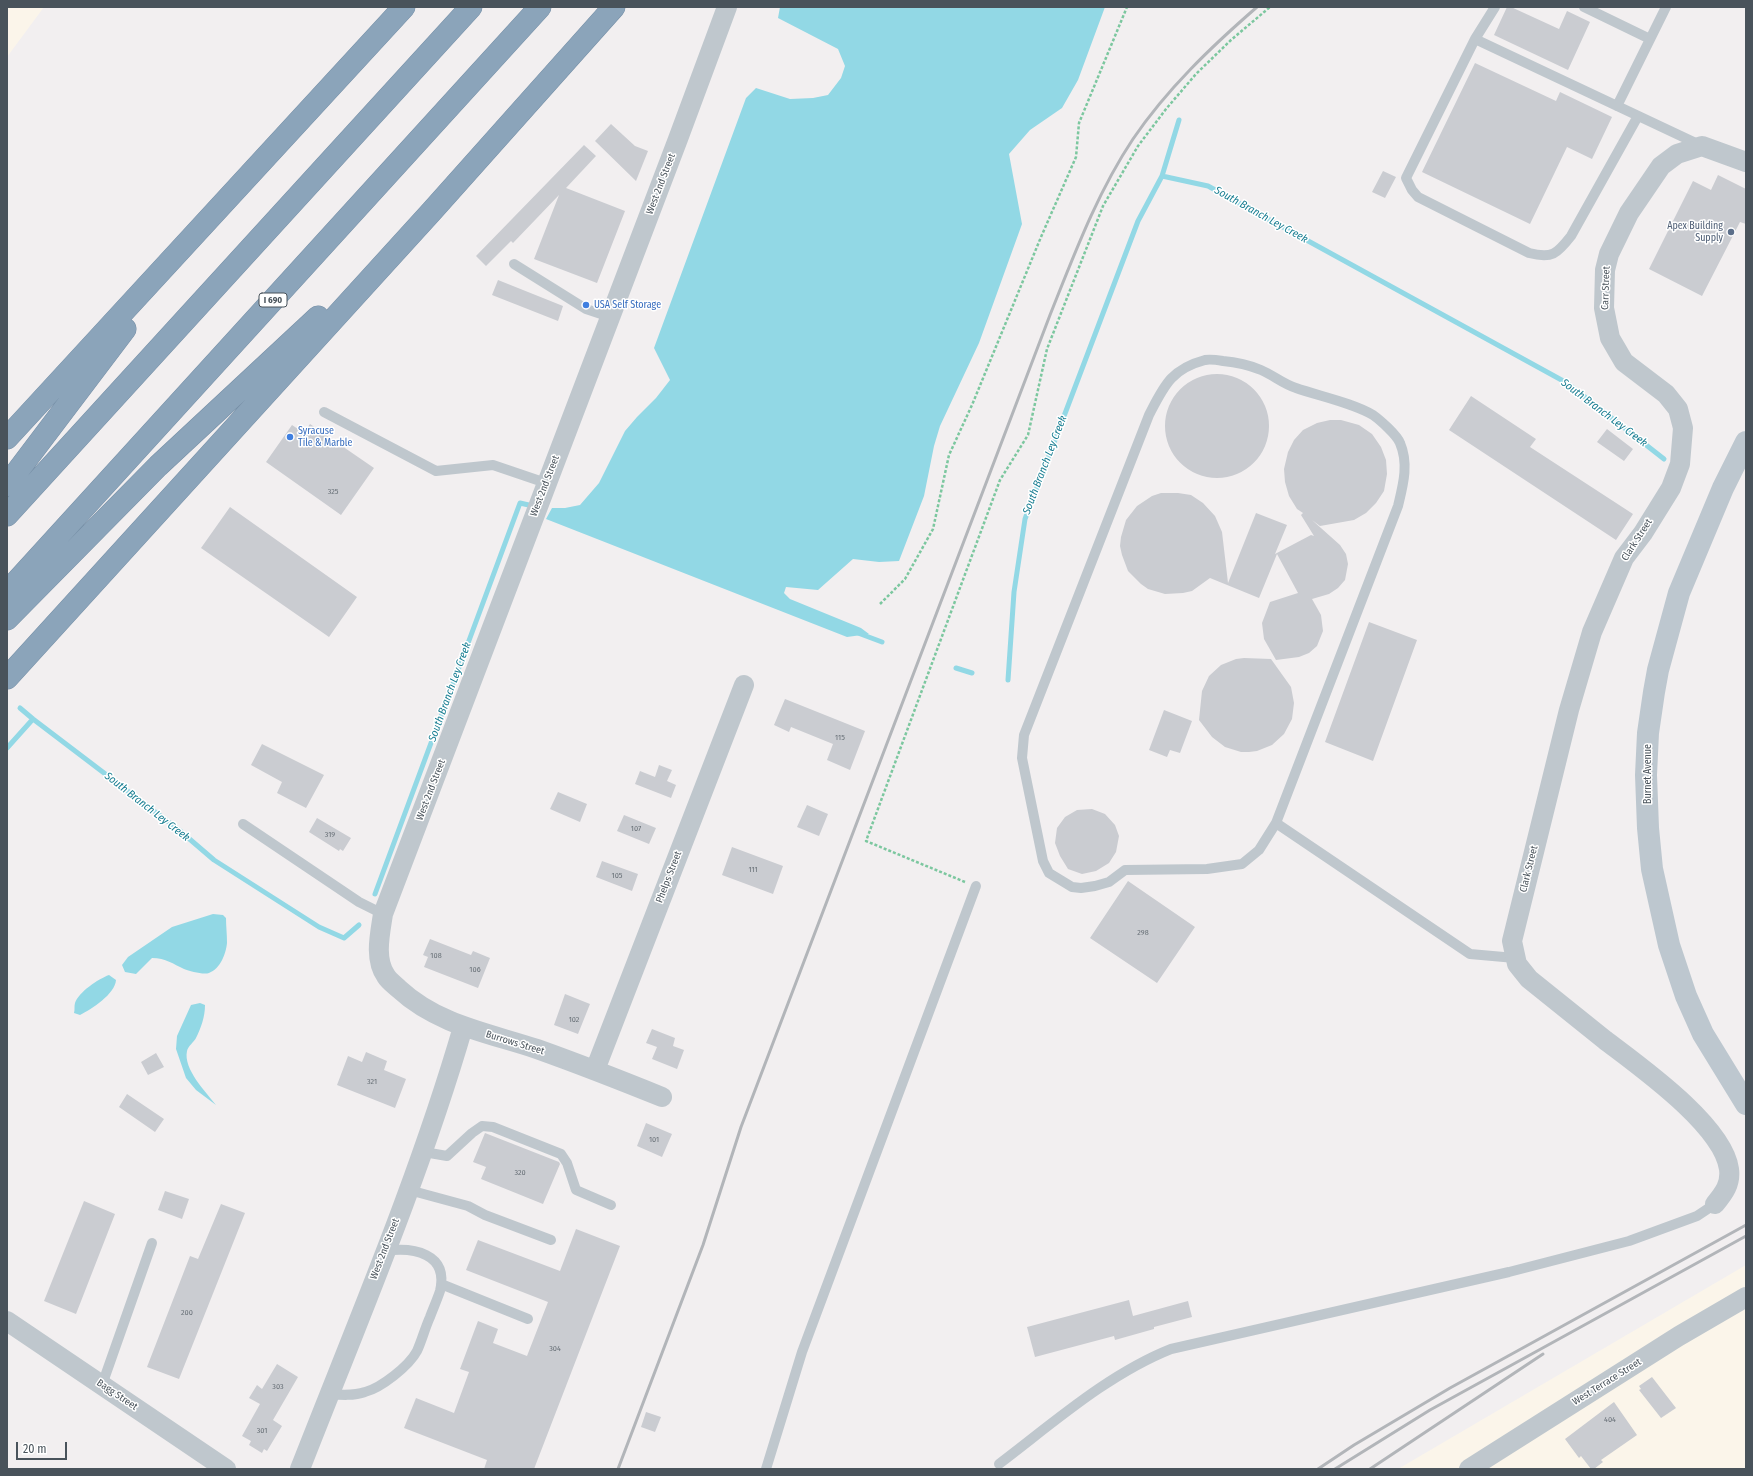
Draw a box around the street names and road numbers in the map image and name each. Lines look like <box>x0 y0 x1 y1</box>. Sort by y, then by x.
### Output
street label: West 2nd Street <box>644 152 678 216</box>
street label: Carr Street <box>1599 266 1613 310</box>
road number: I 690 <box>259 293 287 307</box>
street label: West 2nd Street <box>528 454 562 518</box>
street label: Clark Street <box>1619 517 1655 563</box>
street label: Burnet Avenue <box>1642 744 1654 804</box>
street label: West 2nd Street <box>414 758 448 822</box>
street label: Clark Street <box>1517 844 1541 894</box>
street label: Phelps Street <box>654 849 684 905</box>
street label: Burrows Street <box>484 1028 546 1058</box>
street label: West 2nd Street <box>368 1217 402 1281</box>
street label: West Terrace Street <box>1570 1356 1644 1408</box>
street label: Bagg Street <box>94 1377 140 1413</box>

